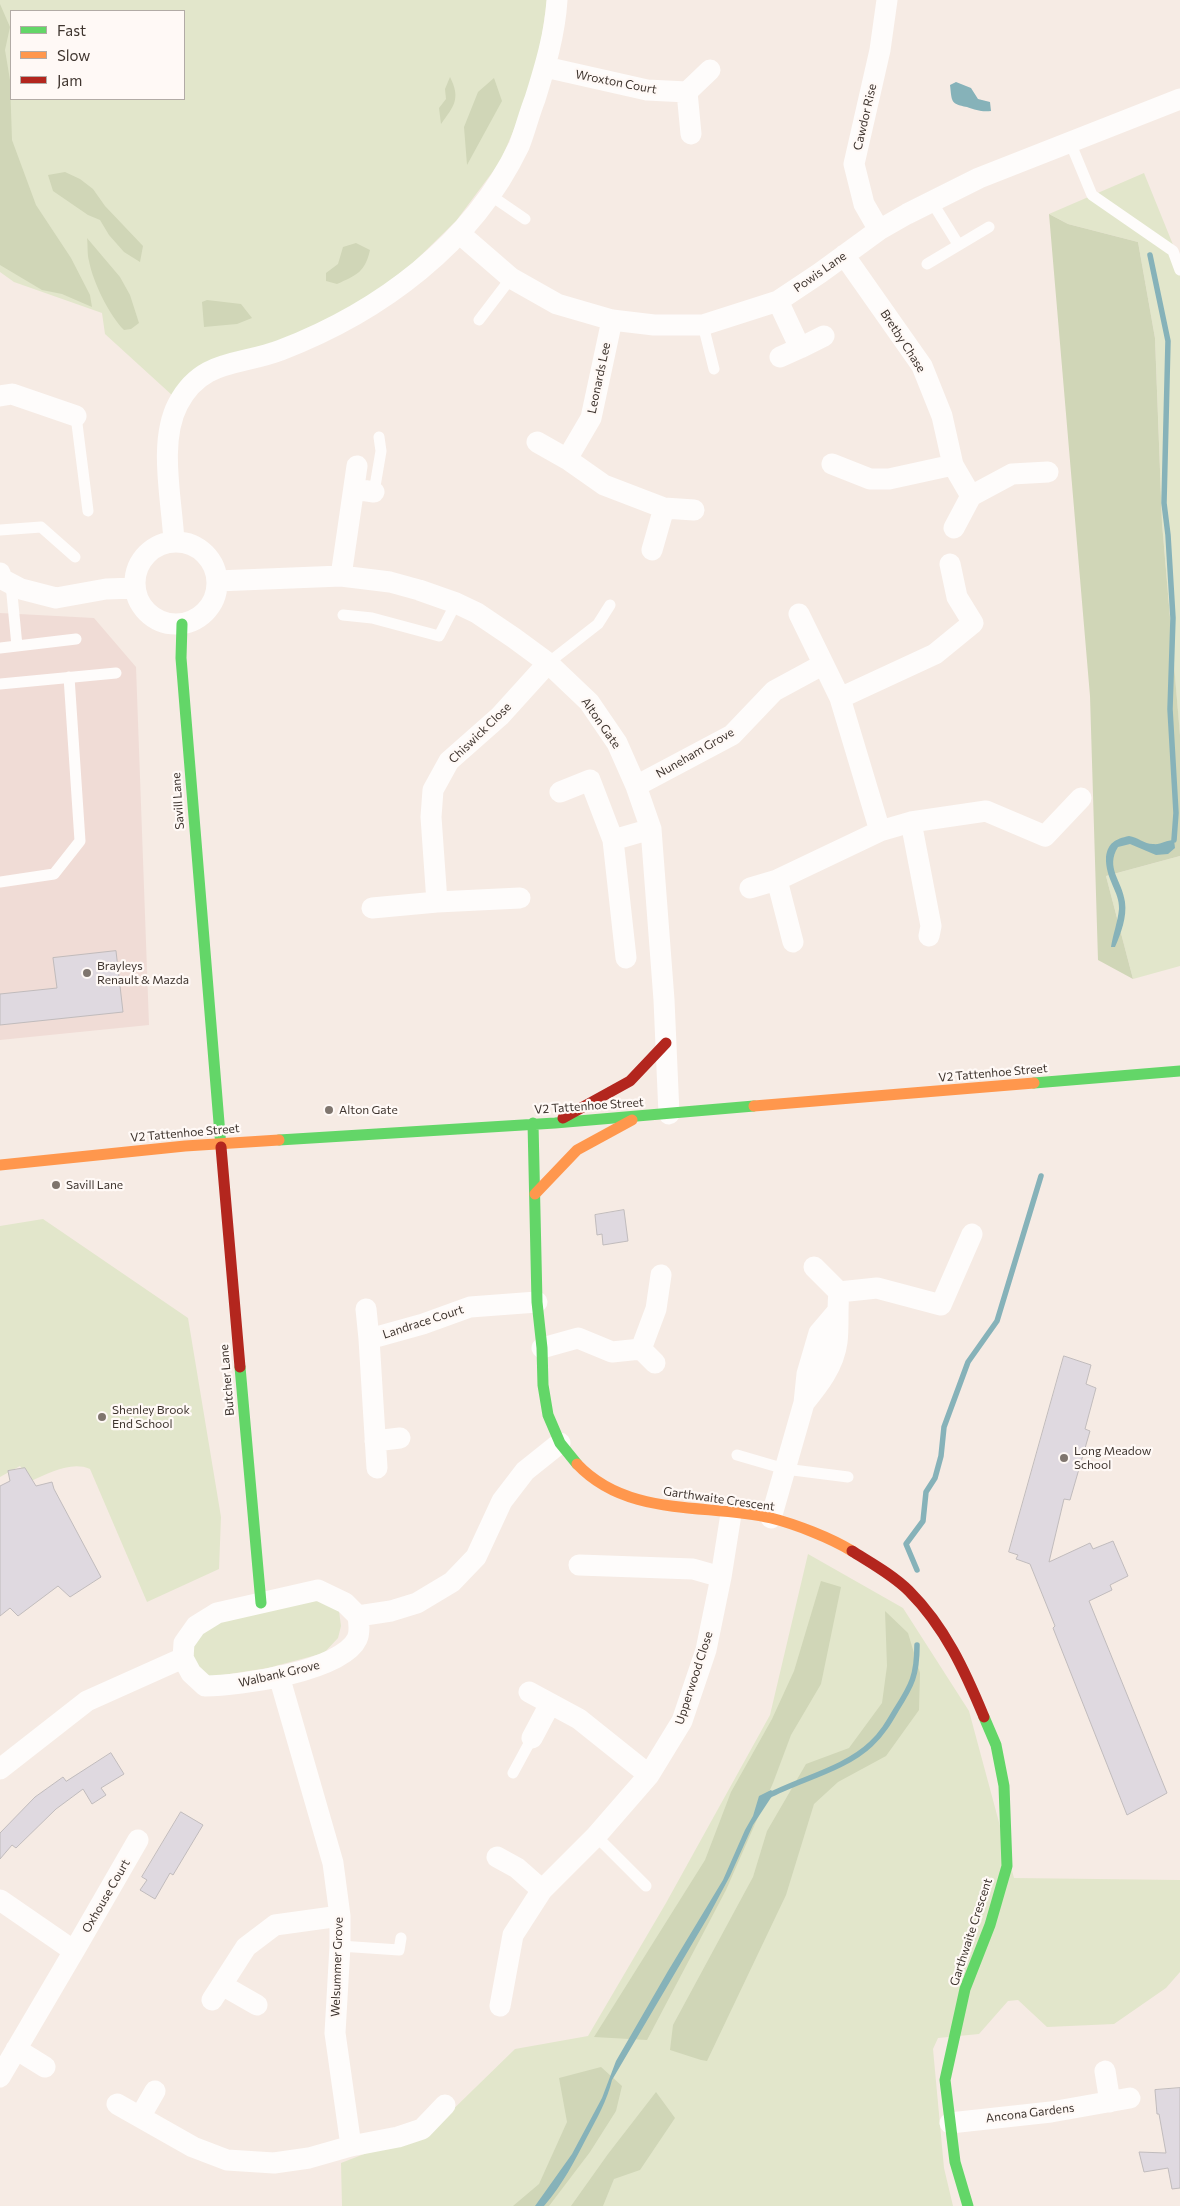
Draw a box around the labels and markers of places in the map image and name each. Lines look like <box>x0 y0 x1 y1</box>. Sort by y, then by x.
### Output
place label: Brayleys Renault & Mazda <box>97 959 189 987</box>
marker: Brayleys Renault & Mazda <box>81 967 93 979</box>
place label: Alton Gate <box>339 1103 398 1117</box>
marker: Alton Gate <box>323 1104 335 1116</box>
place label: Savill Lane <box>66 1178 123 1192</box>
marker: Savill Lane <box>50 1179 62 1191</box>
place label: Shenley Brook End School <box>112 1403 190 1431</box>
marker: Shenley Brook End School <box>96 1411 108 1423</box>
place label: Long Meadow School <box>1074 1444 1151 1472</box>
marker: Long Meadow School <box>1058 1452 1070 1464</box>

